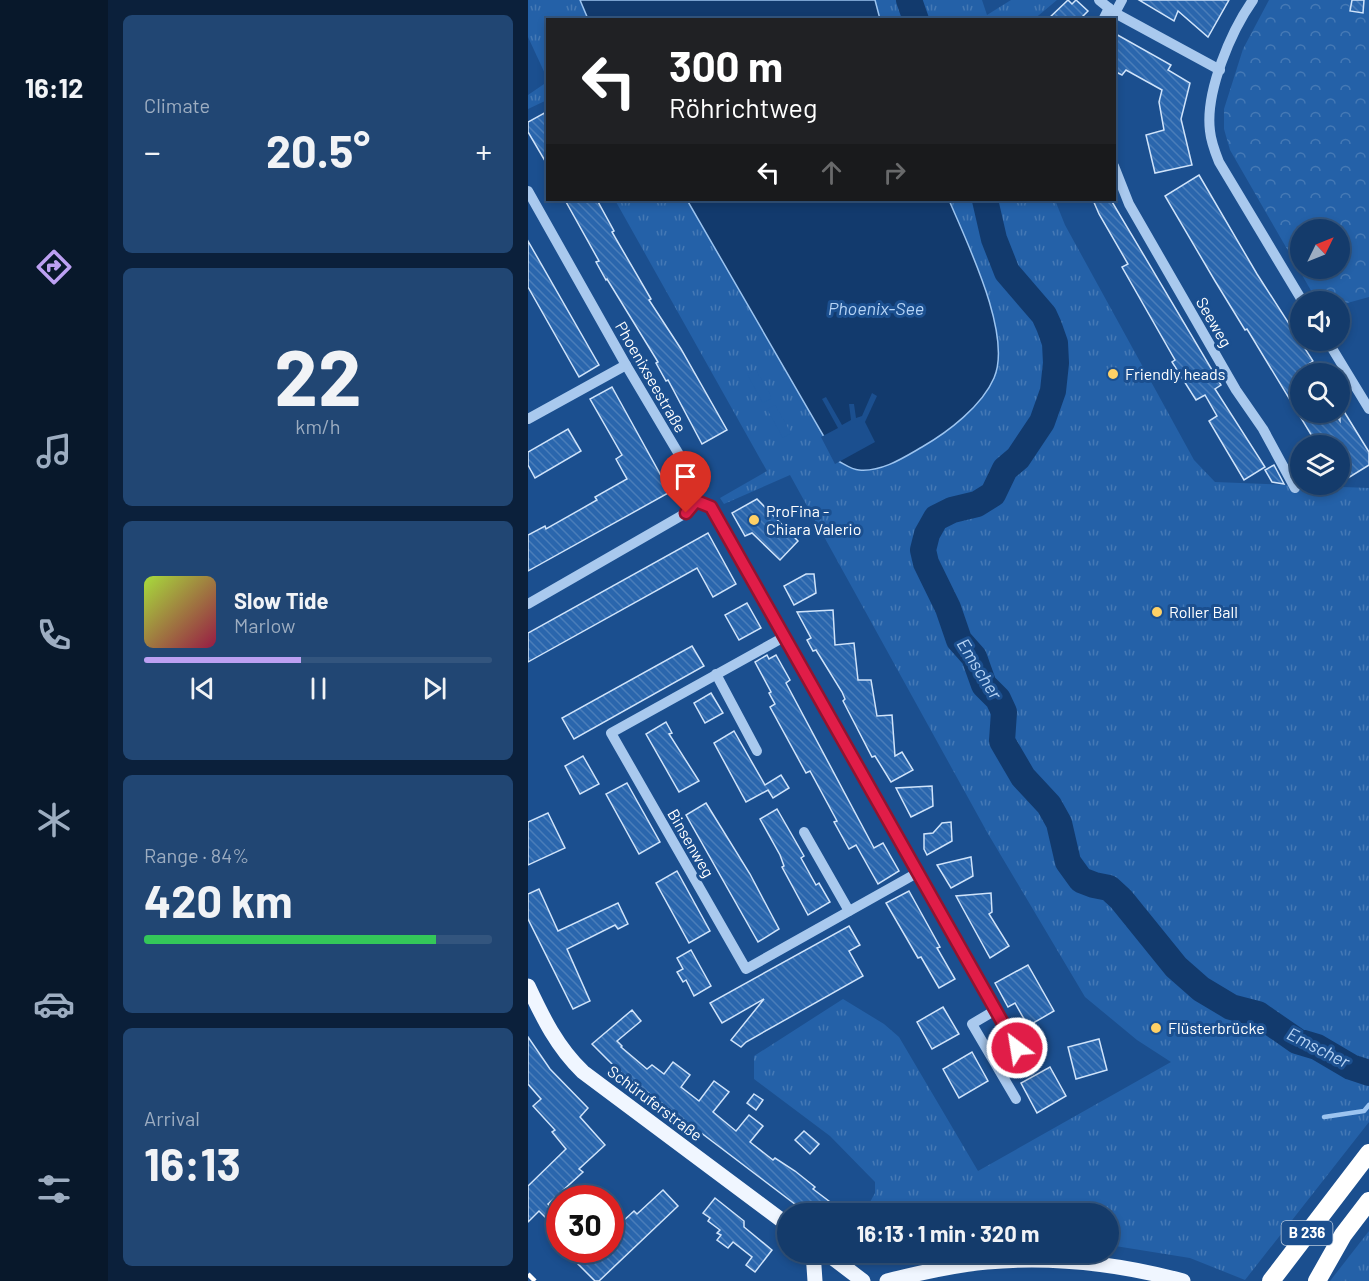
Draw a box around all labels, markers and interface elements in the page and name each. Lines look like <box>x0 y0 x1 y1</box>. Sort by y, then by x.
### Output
text: 300 m <box>669 40 783 90</box>
icon: left <box>570 42 648 120</box>
text: 16:12 <box>25 71 83 103</box>
text: Röhrichtweg <box>669 91 817 123</box>
text: Climate <box>144 93 210 117</box>
text: 20.5° <box>266 123 370 177</box>
text: − <box>144 131 161 171</box>
text: + <box>476 131 492 171</box>
icon: left <box>752 156 785 189</box>
icon: ahead <box>815 156 848 189</box>
icon: right <box>878 156 911 189</box>
north arrow <box>1290 219 1350 279</box>
map controls <box>1290 219 1350 495</box>
icon: directions <box>33 246 75 288</box>
button: sound <box>1290 291 1350 351</box>
street label: Seeweg <box>1193 293 1236 350</box>
water label: Phoenix-See <box>828 297 924 319</box>
street label: Phoenixseestraße <box>612 318 691 436</box>
text: 22 <box>274 328 362 422</box>
button: search <box>1290 363 1350 423</box>
place label: Friendly heads <box>1125 364 1225 383</box>
marker: Friendly heads <box>1106 367 1120 381</box>
text: km/h <box>295 414 341 438</box>
icon: music <box>33 430 75 472</box>
button: layers <box>1290 435 1350 495</box>
pin <box>660 451 711 513</box>
icon: arrive <box>669 460 702 493</box>
place label: ProFina - Chiara Valerio <box>766 501 861 538</box>
marker: ProFina - Chiara Valerio <box>747 513 761 527</box>
text: Slow Tide <box>234 587 329 613</box>
place label: Roller Ball <box>1169 602 1238 621</box>
marker: Roller Ball <box>1150 605 1164 619</box>
text: Marlow <box>234 613 295 637</box>
icon: phone <box>33 614 75 656</box>
water label: Emscher <box>953 634 1007 703</box>
icon: previous <box>186 672 219 705</box>
icon: pause <box>302 672 335 705</box>
icon: next <box>418 672 451 705</box>
icon: climate <box>33 799 75 841</box>
street label: Binsenweg <box>664 805 719 880</box>
text: Range · 84% <box>144 843 249 867</box>
text: 420 km <box>144 873 293 927</box>
icon: car <box>33 983 75 1025</box>
position arrow <box>985 1016 1049 1080</box>
place label: Flüsterbrücke <box>1168 1018 1265 1037</box>
marker: Flüsterbrücke <box>1149 1021 1163 1035</box>
water label: Emscher <box>1283 1022 1354 1073</box>
street label: Schüruferstraße <box>604 1061 706 1144</box>
text: Arrival <box>144 1106 200 1130</box>
text: 16:13 <box>144 1136 241 1190</box>
icon: filters <box>33 1168 75 1210</box>
speed limit sign: 30 <box>546 1185 624 1263</box>
text: 16:13 · 1 min · 320 m <box>857 1220 1039 1246</box>
road number: B 236 <box>1282 1221 1332 1245</box>

